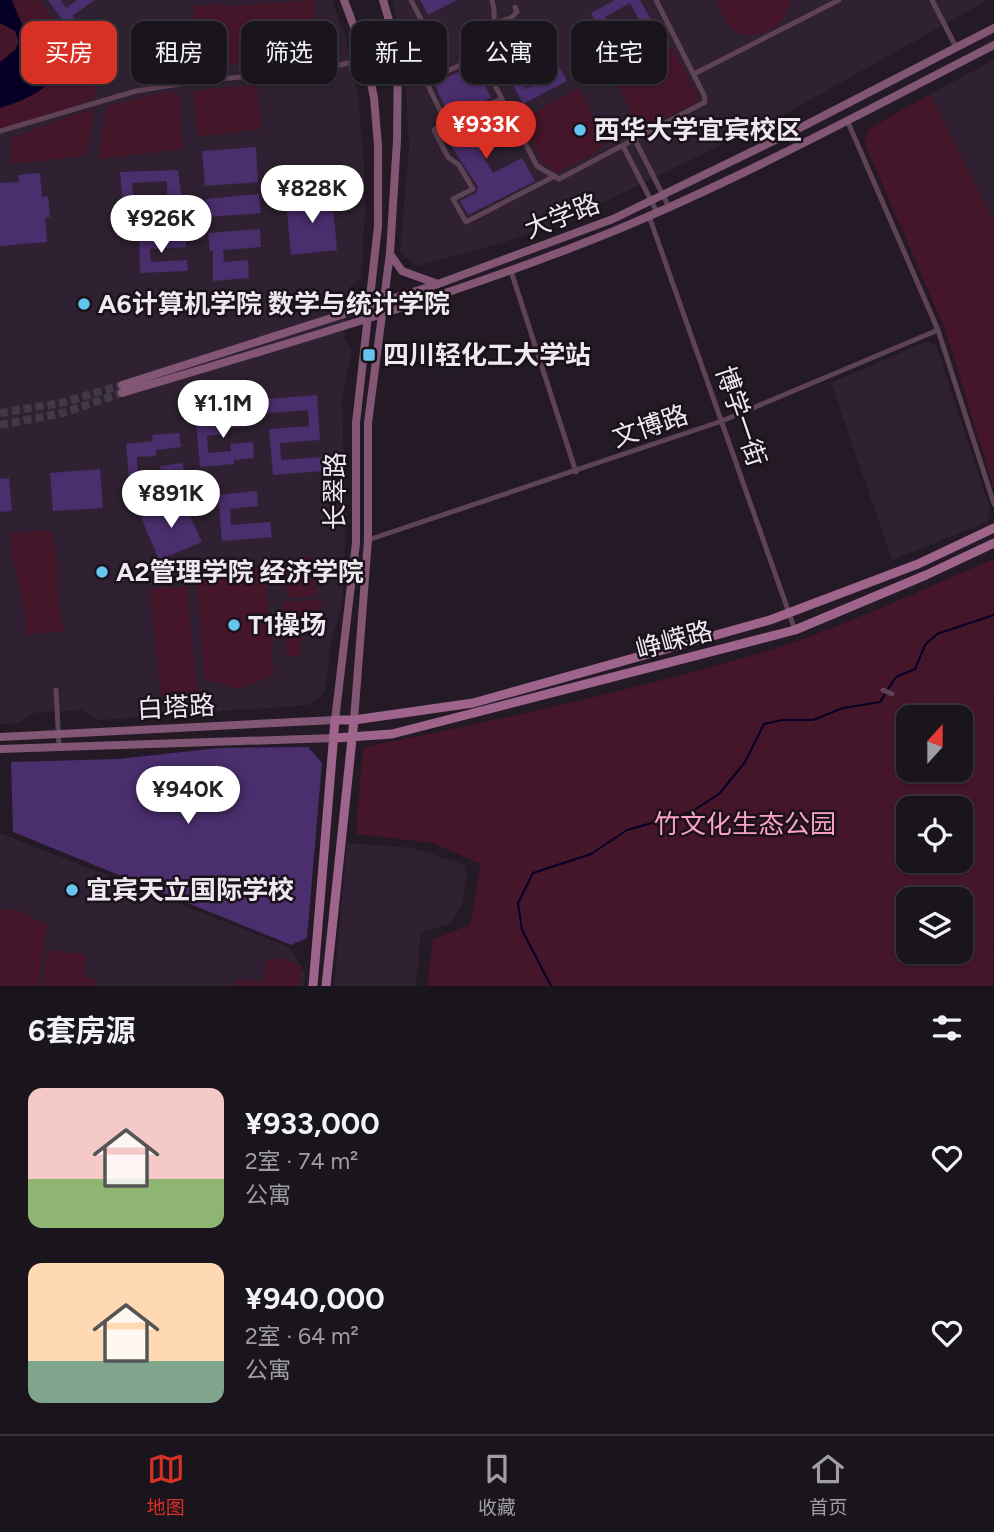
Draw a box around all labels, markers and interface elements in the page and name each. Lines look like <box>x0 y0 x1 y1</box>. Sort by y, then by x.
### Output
chip: 买房 <box>21 21 117 84</box>
chip: 租房 <box>131 21 227 84</box>
chip: 筛选 <box>241 21 337 84</box>
chip: 新上 <box>351 21 447 84</box>
chip: 公寓 <box>461 21 557 84</box>
chip: 住宅 <box>571 21 667 84</box>
pin: ¥933K <box>437 102 535 161</box>
text: ¥933K <box>452 110 520 138</box>
place label: 西华大学宜宾校区 <box>594 114 802 146</box>
marker: 西华大学宜宾校区 <box>572 122 588 138</box>
pin: ¥828K <box>263 166 361 225</box>
text: ¥828K <box>277 174 347 202</box>
street label: 大学路 <box>520 187 604 245</box>
pin: ¥926K <box>112 196 210 255</box>
text: ¥926K <box>126 204 196 232</box>
place label: A6计算机学院 数学与统计学院 <box>98 288 450 320</box>
marker: A6计算机学院 数学与统计学院 <box>76 296 92 312</box>
place label: 四川轻化工大学站 <box>383 339 591 371</box>
marker: 四川轻化工大学站 <box>361 347 377 363</box>
street label: 博学一街 <box>709 362 773 470</box>
pin: ¥1.1M <box>174 380 272 440</box>
text: ¥1.1M <box>194 389 252 417</box>
street label: 文博路 <box>608 398 692 454</box>
street label: 长翠路 <box>319 452 351 530</box>
pin: ¥891K <box>122 470 220 530</box>
text: ¥891K <box>138 479 204 507</box>
place label: A2管理学院 经济学院 <box>116 556 364 588</box>
marker: A2管理学院 经济学院 <box>94 564 110 580</box>
place label: T1操场 <box>248 609 326 641</box>
street label: 峥嵘路 <box>632 614 716 666</box>
marker: T1操场 <box>226 617 242 633</box>
street label: 白塔路 <box>136 689 216 725</box>
north arrow <box>896 705 973 782</box>
map controls <box>896 705 973 964</box>
pin: ¥940K <box>139 766 237 826</box>
text: ¥940K <box>152 775 224 803</box>
button: locate <box>896 796 973 873</box>
park label: 竹文化生态公园 <box>654 808 836 840</box>
place label: 宜宾天立国际学校 <box>86 874 294 906</box>
marker: 宜宾天立国际学校 <box>64 882 80 898</box>
button: layers <box>896 887 973 964</box>
icon: filters <box>928 1009 966 1047</box>
text: 6套房源 <box>28 1012 135 1049</box>
text: ¥933,000 <box>245 1105 380 1142</box>
icon: home <box>84 1116 168 1200</box>
icon: heart <box>928 1139 966 1177</box>
text: 2室 · 74 m² <box>245 1147 358 1175</box>
text: 公寓 <box>245 1181 291 1209</box>
text: ¥940,000 <box>245 1280 385 1317</box>
icon: home <box>84 1291 168 1375</box>
icon: heart <box>928 1314 966 1352</box>
text: 2室 · 64 m² <box>245 1322 359 1350</box>
text: 公寓 <box>245 1356 291 1384</box>
tab: 地图 <box>147 1450 185 1519</box>
tab: 收藏 <box>478 1450 516 1519</box>
tab: 首页 <box>809 1450 847 1519</box>

